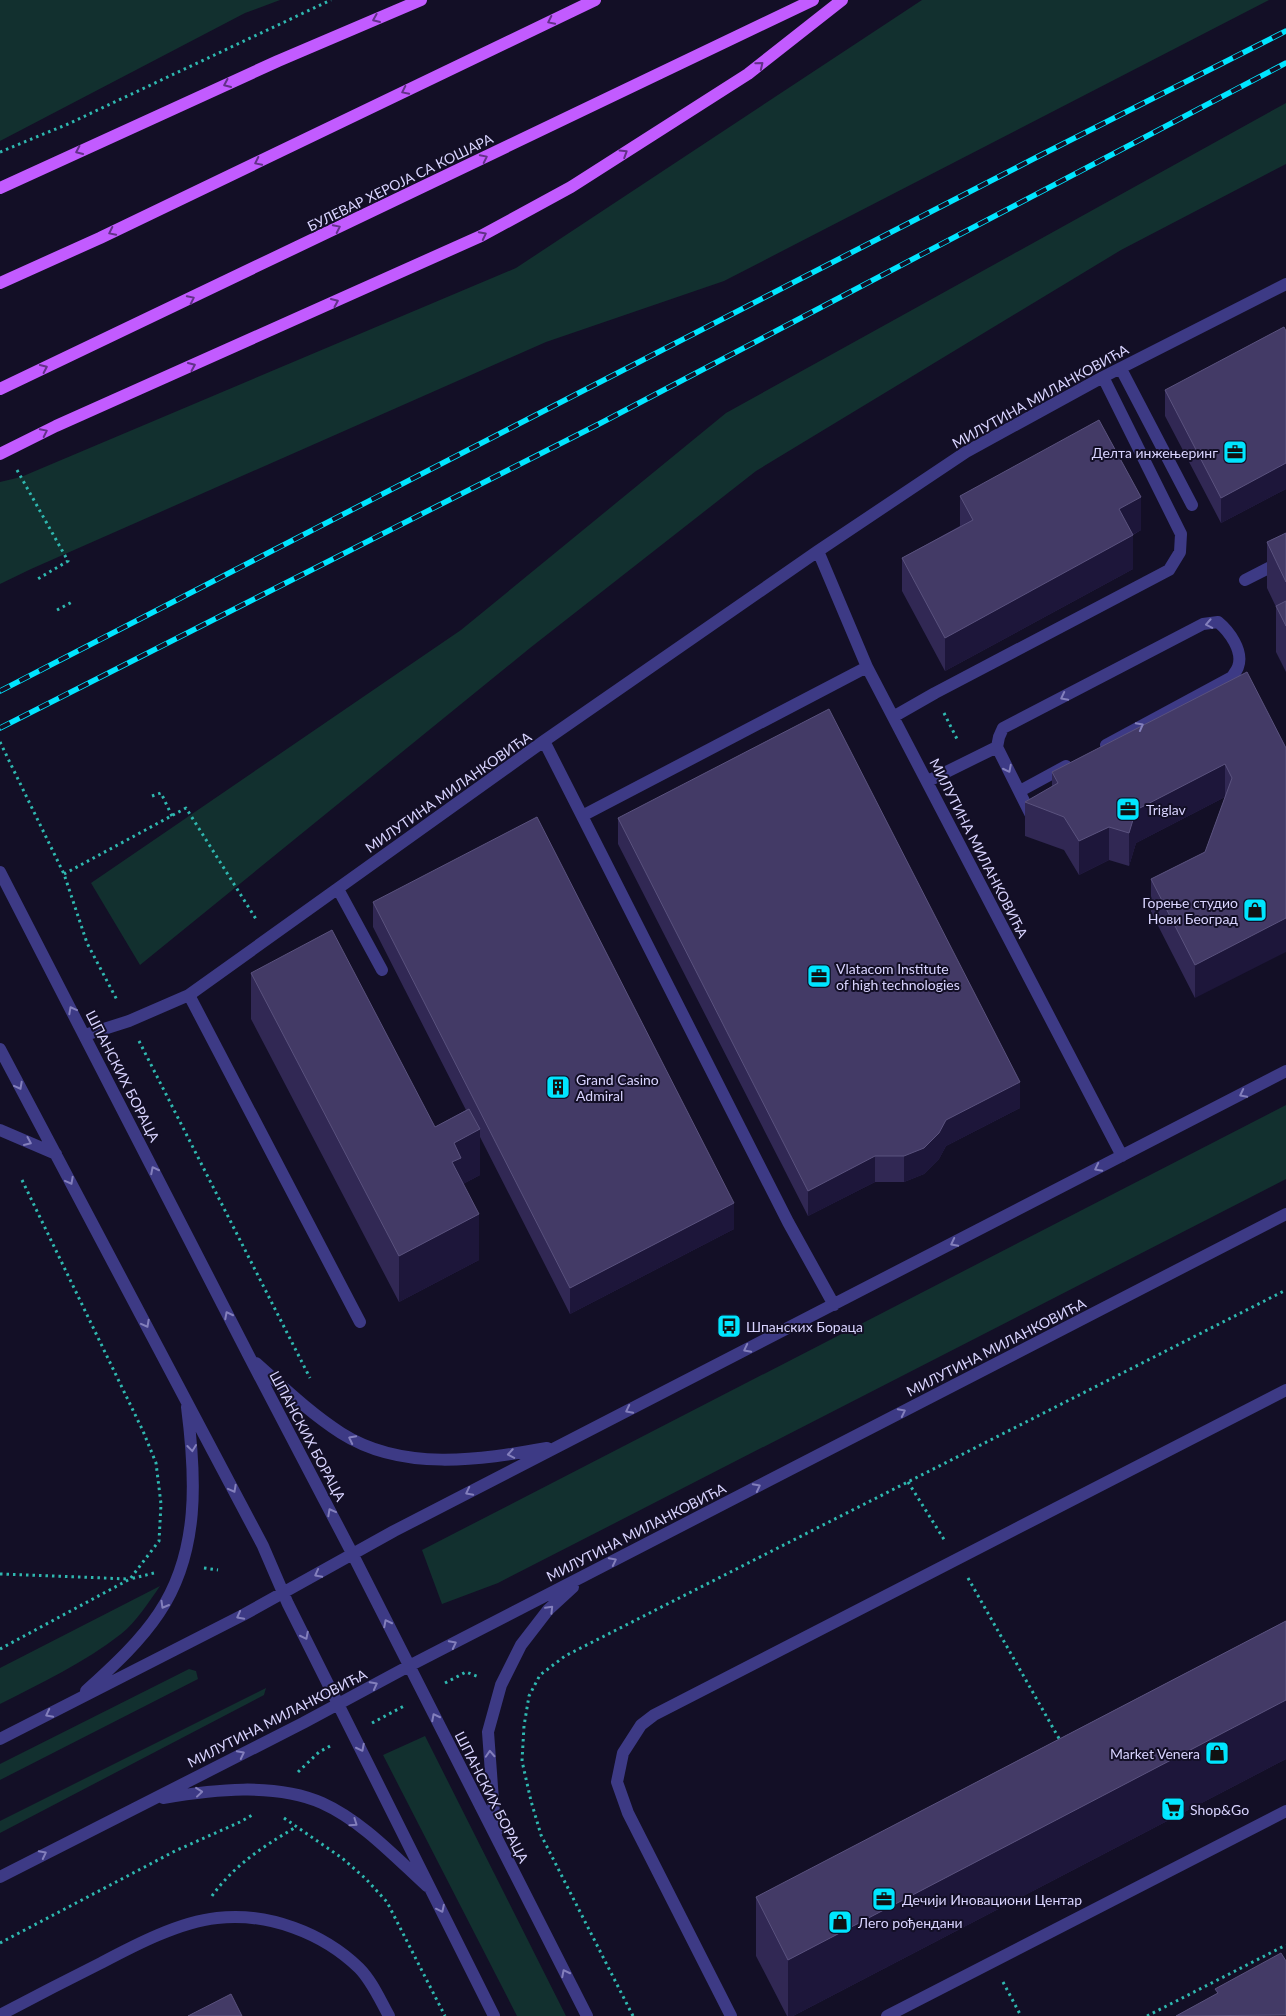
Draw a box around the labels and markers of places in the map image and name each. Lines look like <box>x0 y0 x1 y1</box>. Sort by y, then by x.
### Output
office icon: Делта инжењеринг <box>1222 439 1248 465</box>
place label: Делта инжењеринг <box>1092 444 1218 461</box>
office icon: Triglav <box>1115 796 1141 822</box>
place label: Triglav <box>1146 801 1187 818</box>
place label: Горење студио Нови Београд <box>1142 894 1238 927</box>
shop icon: Горење студио Нови Београд <box>1242 897 1268 923</box>
place label: Vlatacom Institute of high technologies <box>836 960 960 993</box>
office icon: Vlatacom Institute of high technologies <box>806 963 832 989</box>
place label: Grand Casino Admiral <box>576 1071 659 1104</box>
building icon: Grand Casino Admiral <box>545 1074 571 1100</box>
bus stop icon: Шпанских Бораца <box>716 1313 742 1339</box>
place label: Шпанских Бораца <box>746 1318 863 1335</box>
shop icon: Market Venera <box>1204 1740 1230 1766</box>
place label: Market Venera <box>1110 1745 1200 1762</box>
supermarket icon: Shop&Go <box>1160 1796 1186 1822</box>
place label: Shop&Go <box>1190 1801 1249 1818</box>
office icon: Дечији Иновациони Центар <box>871 1886 897 1912</box>
place label: Дечији Иновациони Центар <box>902 1891 1082 1908</box>
shop icon: Лего рођендани <box>827 1909 853 1935</box>
place label: Лего рођендани <box>857 1914 963 1931</box>

